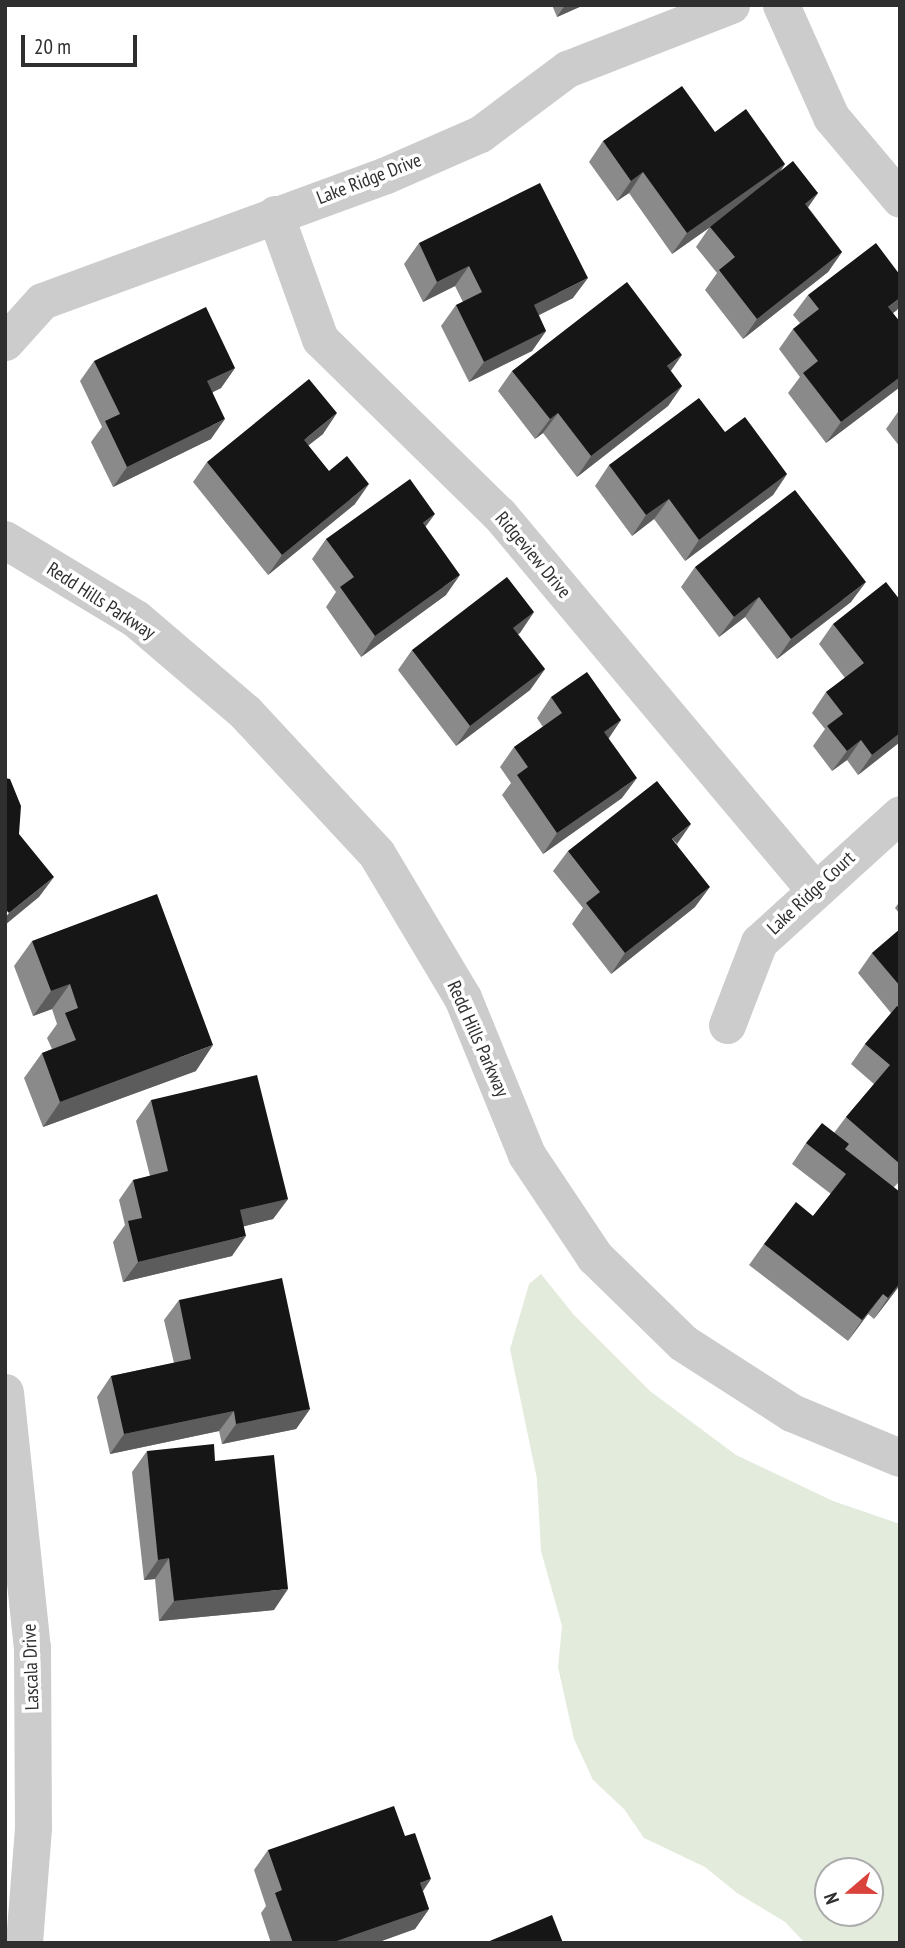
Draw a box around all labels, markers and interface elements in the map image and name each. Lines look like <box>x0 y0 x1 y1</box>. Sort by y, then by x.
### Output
scale bar <box>24 21 140 65</box>
text: 20 m <box>34 33 71 60</box>
street label: Lake Ridge Drive <box>313 149 425 209</box>
street label: Ridgeview Drive <box>490 507 576 603</box>
street label: Redd Hills Parkway <box>43 558 159 644</box>
street label: Lake Ridge Court <box>763 847 859 939</box>
street label: Redd Hills Parkway <box>442 977 514 1101</box>
street label: Lascala Drive <box>18 1623 44 1711</box>
north arrow <box>814 1857 884 1927</box>
text: N <box>818 1890 844 1907</box>

